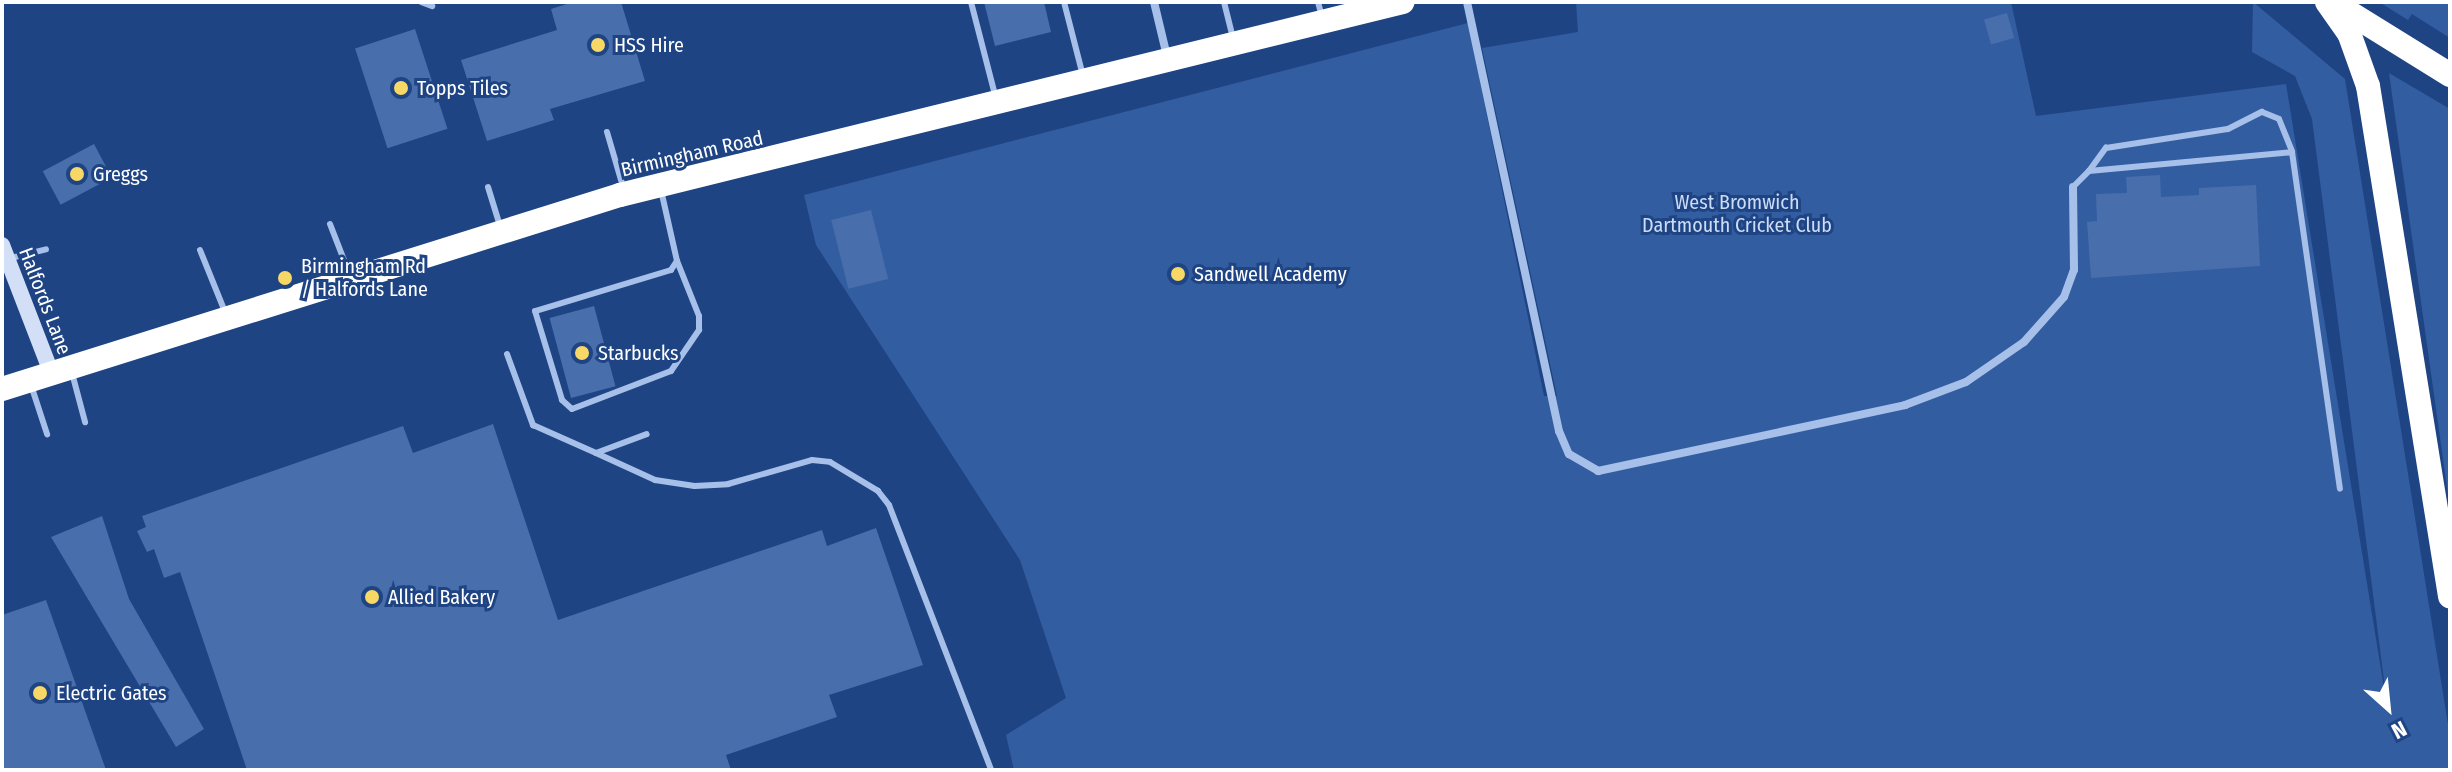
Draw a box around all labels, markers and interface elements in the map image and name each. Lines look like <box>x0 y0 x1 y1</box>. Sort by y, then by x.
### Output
place label: HSS Hire <box>614 33 684 57</box>
marker: HSS Hire <box>589 36 607 54</box>
place label: Topps Tiles <box>417 76 508 100</box>
marker: Topps Tiles <box>392 79 410 97</box>
street label: Birmingham Road <box>619 126 765 182</box>
place label: Greggs <box>93 162 148 186</box>
marker: Greggs <box>68 165 86 183</box>
park label: West Bromwich Dartmouth Cricket Club <box>1642 190 1832 237</box>
street label: Halfords Lane <box>14 244 76 358</box>
place label: Birmingham Rd / Halfords Lane <box>301 254 428 301</box>
place label: Sandwell Academy <box>1194 262 1347 286</box>
marker: Sandwell Academy <box>1169 265 1187 283</box>
marker: Birmingham Rd / Halfords Lane <box>276 269 294 287</box>
place label: Starbucks <box>598 341 679 365</box>
marker: Starbucks <box>573 344 591 362</box>
place label: Allied Bakery <box>388 585 495 609</box>
marker: Allied Bakery <box>363 588 381 606</box>
north arrow <box>2348 668 2428 748</box>
place label: Electric Gates <box>56 681 167 705</box>
marker: Electric Gates <box>31 684 49 702</box>
text: N <box>2387 715 2411 745</box>

